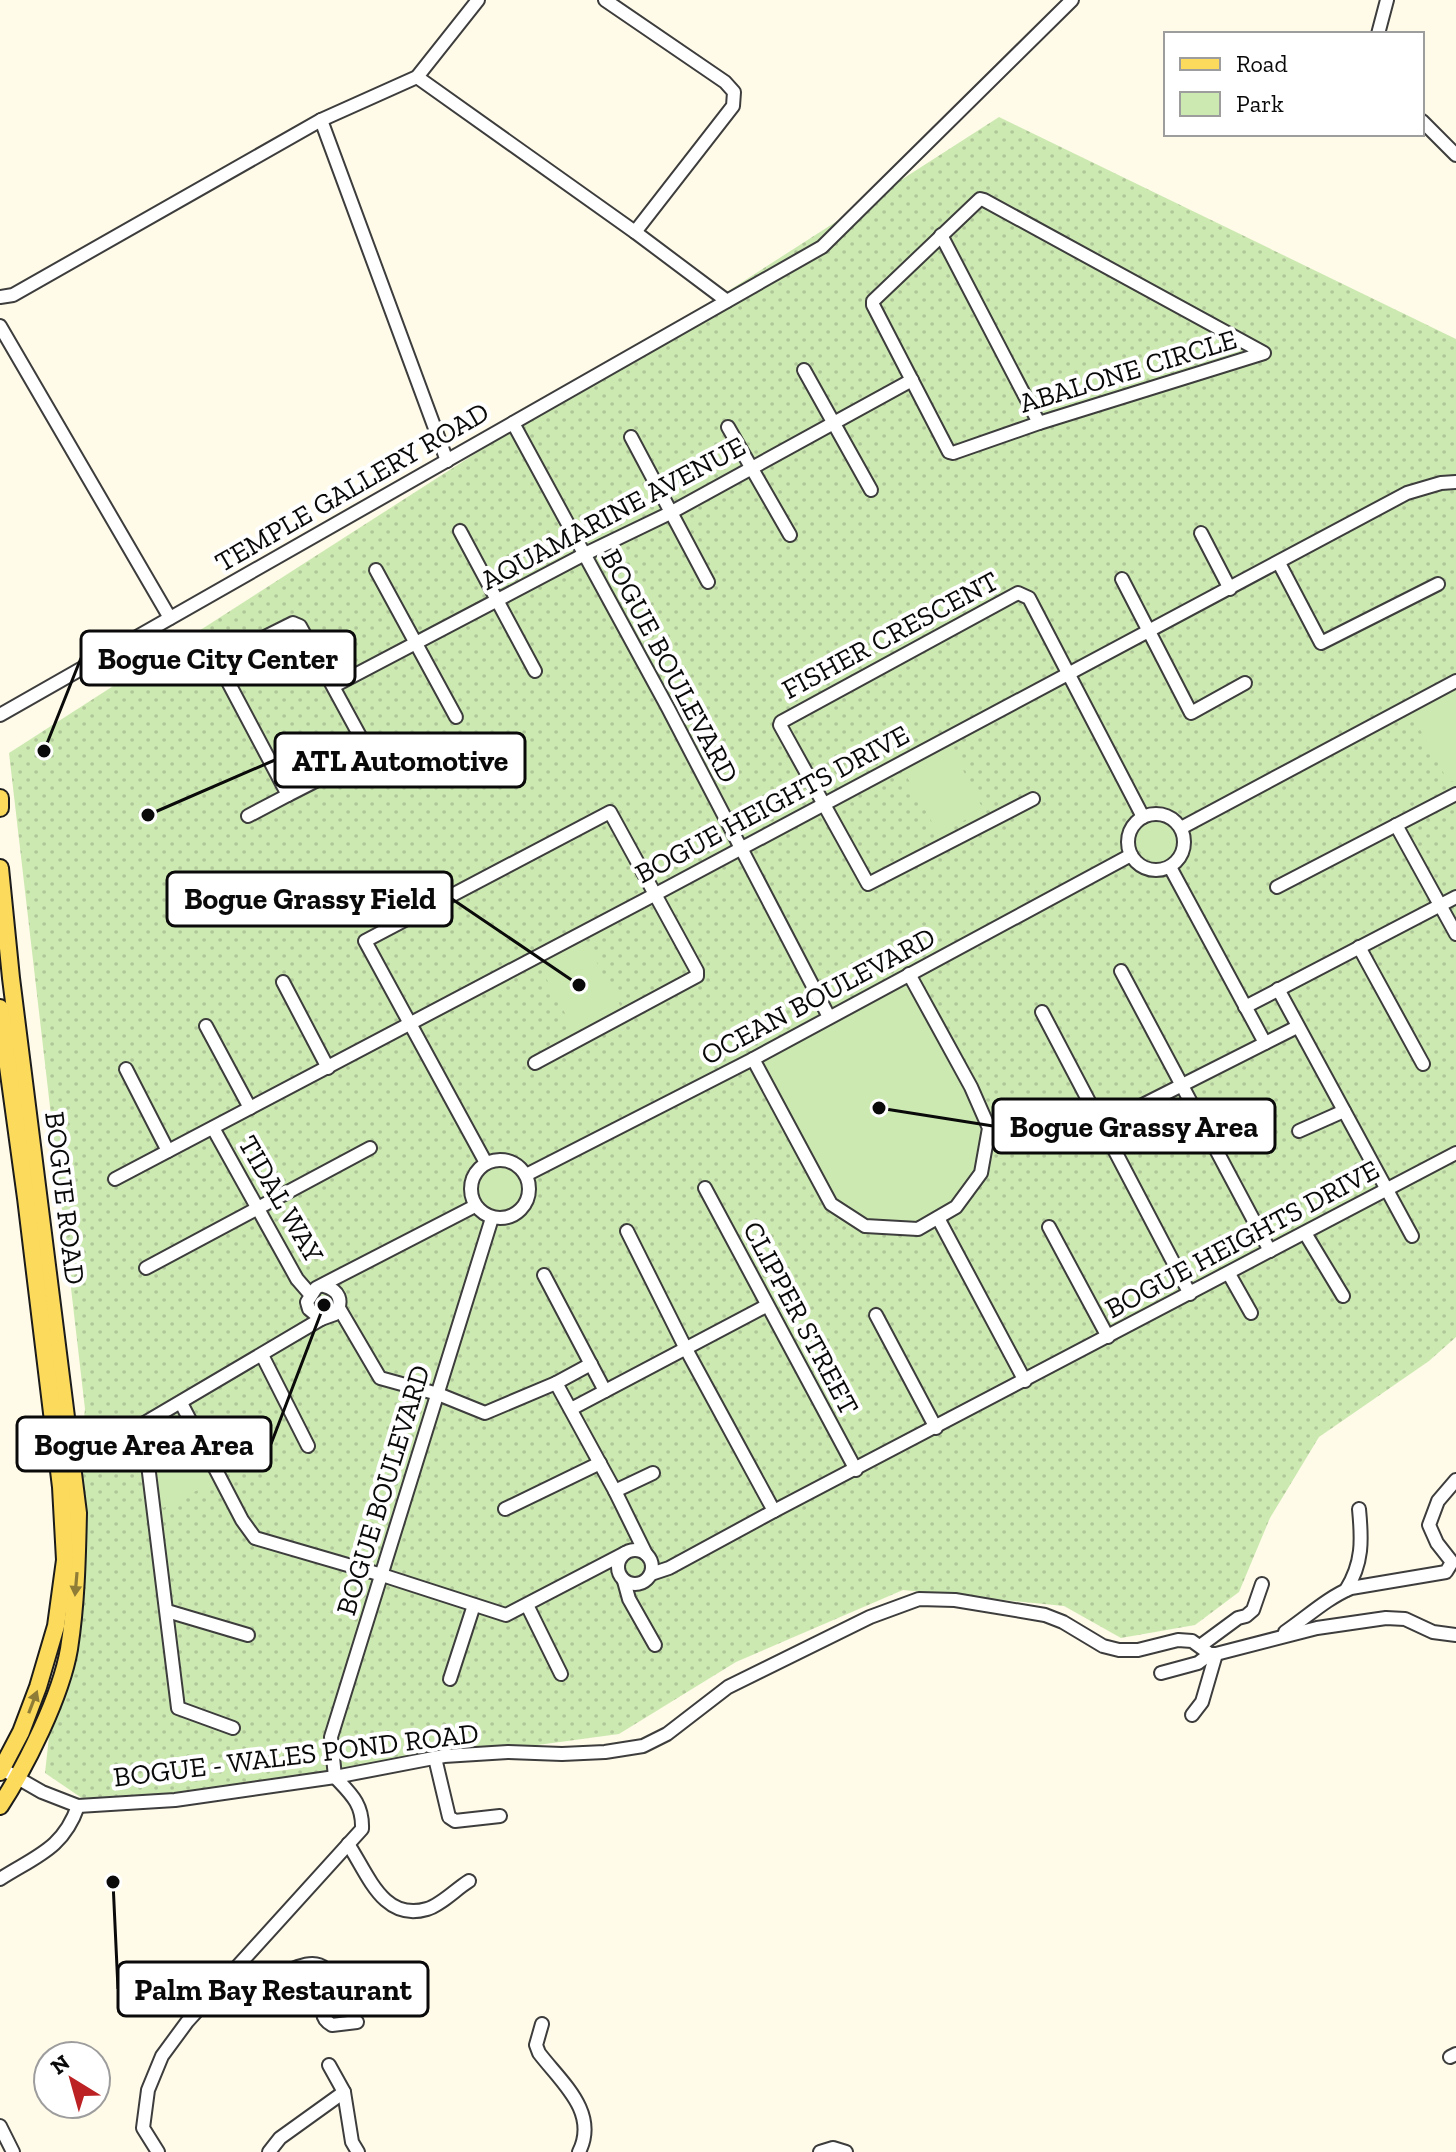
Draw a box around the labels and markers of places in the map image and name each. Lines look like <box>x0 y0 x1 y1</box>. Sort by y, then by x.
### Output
callout: Bogue City Center <box>81 631 355 685</box>
callout: ATL Automotive <box>275 733 525 787</box>
callout: Bogue Grassy Field <box>167 872 452 926</box>
callout: Bogue Grassy Area <box>993 1099 1275 1153</box>
callout: Bogue Area Area <box>17 1417 271 1471</box>
callout: Palm Bay Restaurant <box>118 1962 428 2016</box>

